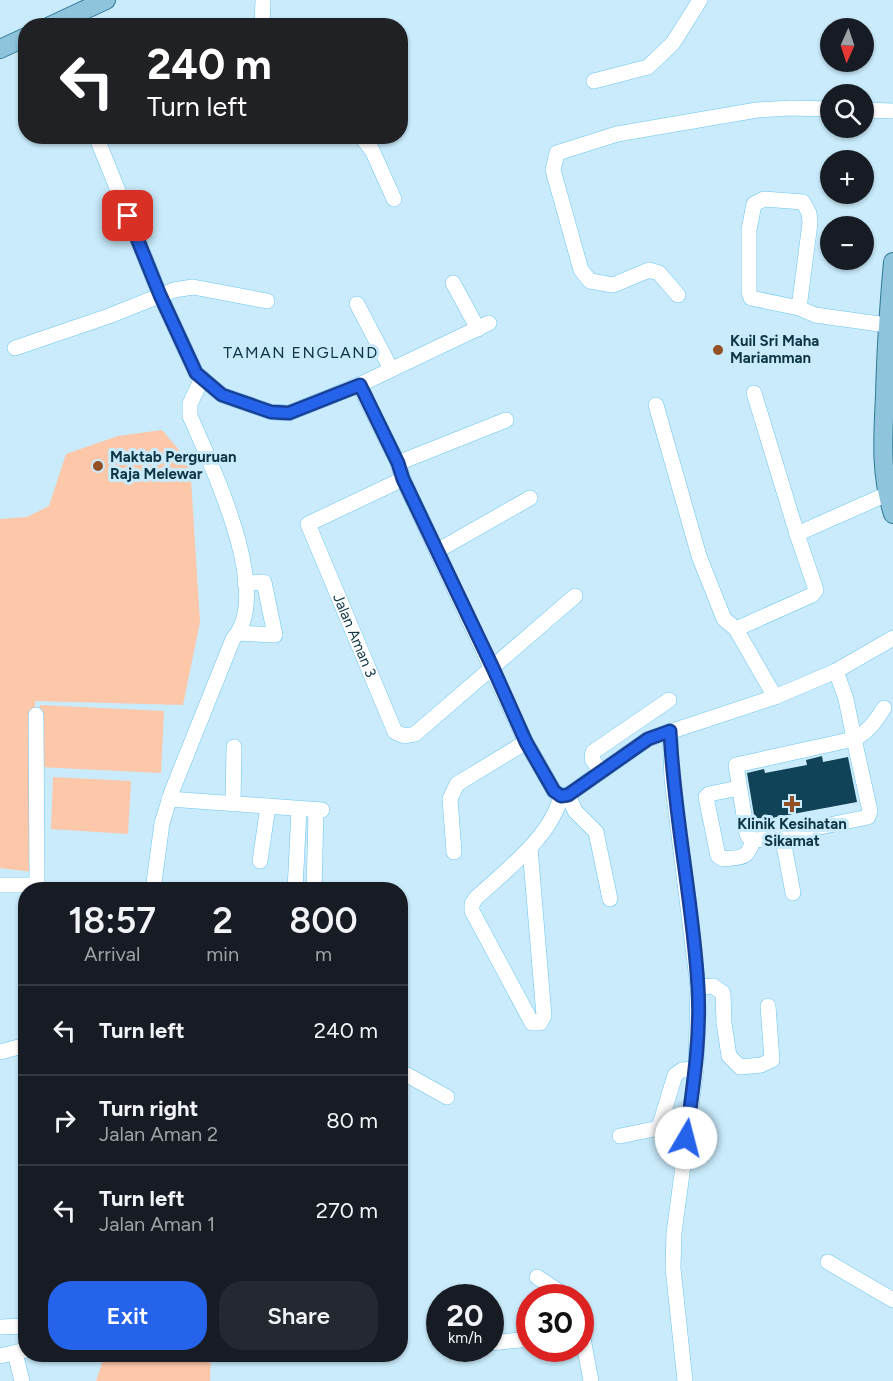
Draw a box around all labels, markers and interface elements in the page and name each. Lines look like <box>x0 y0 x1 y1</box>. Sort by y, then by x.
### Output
north arrow <box>820 18 874 72</box>
map controls <box>820 18 874 270</box>
text: 240 m <box>147 39 272 90</box>
icon: left <box>48 42 126 120</box>
button: search <box>820 84 874 138</box>
text: Turn left <box>147 90 247 123</box>
button: + <box>820 150 874 204</box>
pin <box>102 190 153 241</box>
icon: arrive <box>111 199 144 232</box>
button: − <box>820 216 874 270</box>
place label: Kuil Sri Maha Mariamman <box>730 332 819 367</box>
district label: TAMAN ENGLAND <box>223 343 379 362</box>
marker: Kuil Sri Maha Mariamman <box>711 343 725 357</box>
place label: Maktab Perguruan Raja Melewar <box>110 448 236 483</box>
marker: Maktab Perguruan Raja Melewar <box>91 459 105 473</box>
street label: Jalan Aman 3 <box>329 591 380 680</box>
marker: Klinik Kesihatan Sikamat <box>783 795 801 813</box>
place label: Klinik Kesihatan Sikamat <box>737 815 847 850</box>
text: 18:57 <box>68 899 156 942</box>
text: 2 <box>212 899 233 942</box>
text: 800 <box>289 899 358 942</box>
text: Arrival <box>84 942 140 966</box>
text: min <box>206 942 239 966</box>
text: m <box>315 942 332 966</box>
icon: left <box>48 1014 81 1047</box>
text: Turn left <box>99 1017 185 1044</box>
text: 240 m <box>314 1017 378 1044</box>
text: Turn right <box>99 1095 198 1122</box>
icon: right <box>48 1104 81 1137</box>
position arrow <box>654 1106 718 1170</box>
text: 80 m <box>326 1107 378 1134</box>
text: Jalan Aman 2 <box>99 1122 218 1146</box>
text: Turn left <box>99 1185 185 1212</box>
icon: left <box>48 1194 81 1227</box>
text: 270 m <box>316 1197 378 1224</box>
text: Jalan Aman 1 <box>99 1212 215 1236</box>
button: Exit <box>48 1281 207 1350</box>
button: Share <box>219 1281 378 1350</box>
speed limit sign: 30 <box>516 1284 594 1362</box>
text: 20 <box>447 1297 483 1334</box>
text: km/h <box>448 1329 482 1347</box>

